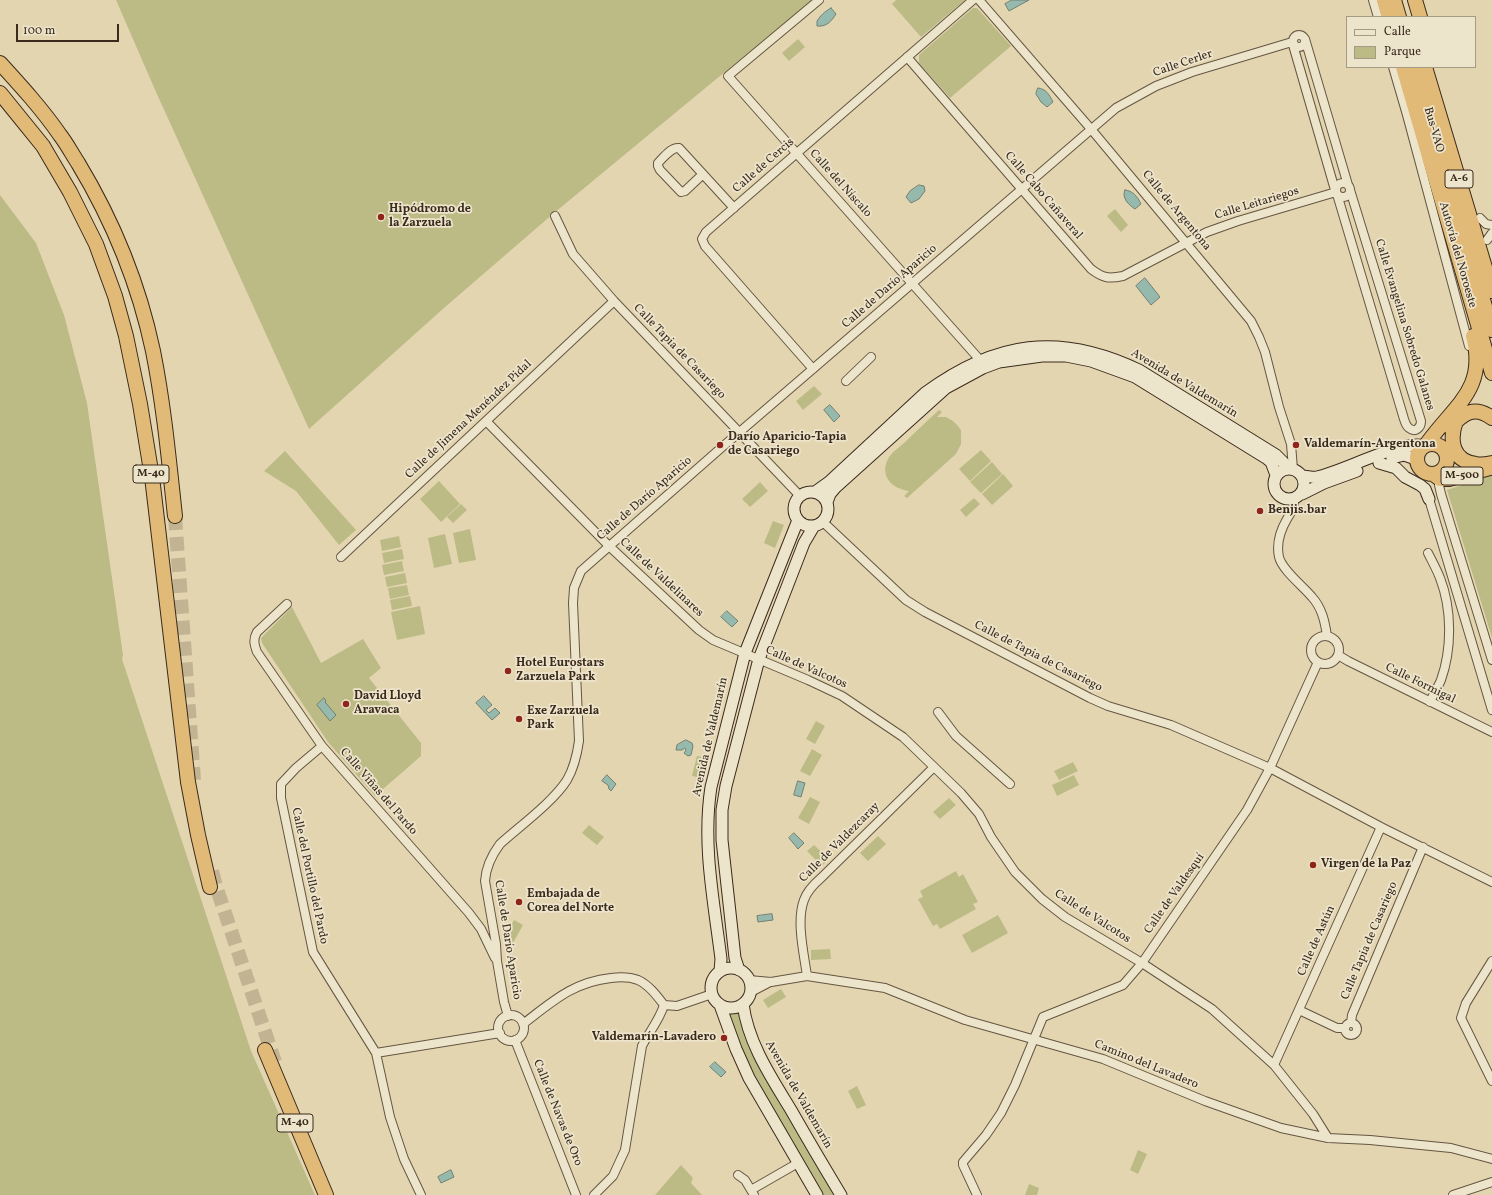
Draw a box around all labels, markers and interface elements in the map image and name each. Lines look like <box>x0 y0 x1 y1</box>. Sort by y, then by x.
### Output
scale bar <box>18 16 121 42</box>
legend <box>1346 16 1476 68</box>
text: 100 m <box>23 23 55 39</box>
text: Calle <box>1384 24 1411 40</box>
text: Parque <box>1384 44 1421 60</box>
street label: Calle Cerler <box>1151 47 1215 81</box>
street label: Bus-VAO <box>1420 106 1446 154</box>
street label: Calle de Cercis <box>730 135 798 197</box>
street label: Calle del Níscalo <box>806 147 874 221</box>
street label: Calle Cabo Cañaveral <box>1001 149 1085 243</box>
street label: Calle de Argentona <box>1138 168 1214 254</box>
road number: A-6 <box>1445 170 1473 188</box>
street label: Calle Leitariegos <box>1213 184 1301 224</box>
street label: Autovía del Noroeste <box>1435 200 1479 310</box>
place label: Hipódromo de la Zarzuela <box>389 203 471 231</box>
marker: Hipódromo de la Zarzuela <box>376 212 386 222</box>
street label: Calle Evangelina Sobredo Galanes <box>1371 238 1437 412</box>
street label: Calle de Darío Aparicio <box>840 242 940 332</box>
street label: Calle Tapia de Casariego <box>630 301 728 403</box>
street label: Avenida de Valdemarín <box>1128 346 1240 422</box>
street label: Calle de Jimena Menéndez Pidal <box>403 358 535 482</box>
place label: Darío Aparicio-Tapia de Casariego <box>728 431 847 459</box>
place label: Valdemarín-Argentona <box>1304 438 1436 452</box>
marker: Darío Aparicio-Tapia de Casariego <box>715 440 725 450</box>
marker: Valdemarín-Argentona <box>1291 440 1301 450</box>
street label: Calle de Darío Aparicio <box>595 454 695 544</box>
road number: M-40 <box>133 465 169 483</box>
road number: M-500 <box>1441 467 1483 485</box>
place label: Benjis.bar <box>1268 504 1326 518</box>
marker: Benjis.bar <box>1255 506 1265 516</box>
street label: Calle de Valdelinares <box>616 535 706 621</box>
street label: Calle de Tapia de Casariego <box>972 618 1104 696</box>
street label: Calle de Valcotos <box>763 644 849 692</box>
place label: Hotel Eurostars Zarzuela Park <box>516 657 604 685</box>
street label: Calle Formigal <box>1382 661 1458 707</box>
marker: Hotel Eurostars Zarzuela Park <box>503 666 513 676</box>
street label: Avenida de Valdemarín <box>690 676 732 798</box>
place label: David Lloyd Aravaca <box>354 690 421 718</box>
marker: David Lloyd Aravaca <box>341 699 351 709</box>
place label: Exe Zarzuela Park <box>527 705 599 733</box>
marker: Exe Zarzuela Park <box>514 714 524 724</box>
street label: Calle Viñas del Pardo <box>336 746 420 838</box>
street label: Calle de Valdezcaray <box>797 800 883 886</box>
street label: Calle del Portillo del Pardo <box>288 807 330 945</box>
street label: Calle de Valdesquí <box>1142 851 1208 937</box>
place label: Virgen de la Paz <box>1321 858 1411 872</box>
marker: Virgen de la Paz <box>1308 860 1318 870</box>
street label: Calle de Darío Aparicio <box>490 879 524 1001</box>
street label: Calle Tapia de Casariego <box>1339 880 1401 1002</box>
street label: Calle de Valcotos <box>1051 887 1133 947</box>
place label: Embajada de Corea del Norte <box>527 888 614 916</box>
marker: Embajada de Corea del Norte <box>514 897 524 907</box>
street label: Calle de Astún <box>1295 904 1339 978</box>
place label: Valdemarín-Lavadero <box>592 1031 716 1045</box>
marker: Valdemarín-Lavadero <box>719 1033 729 1043</box>
street label: Camino del Lavadero <box>1092 1038 1200 1092</box>
street label: Avenida de Valdemarín <box>761 1039 835 1151</box>
street label: Calle de Navas de Oro <box>529 1058 585 1168</box>
road number: M-40 <box>277 1114 313 1132</box>

